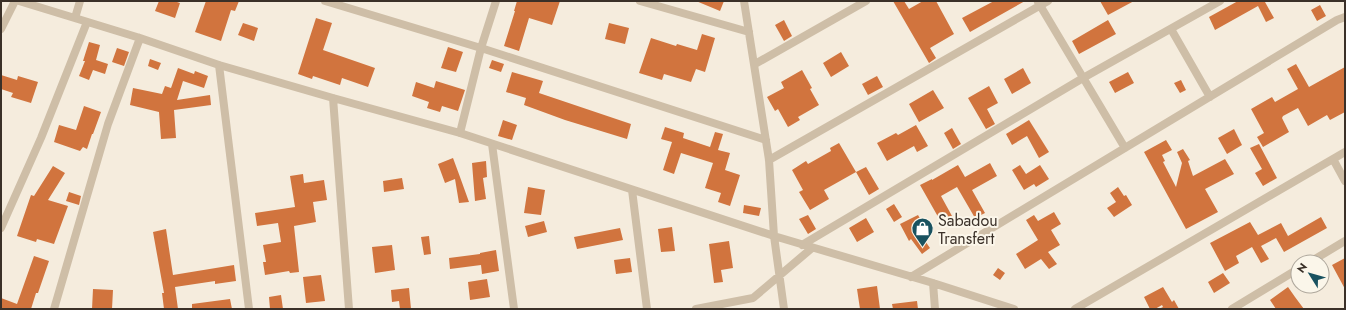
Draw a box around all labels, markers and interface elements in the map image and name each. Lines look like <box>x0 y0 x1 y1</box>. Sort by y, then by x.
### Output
place label: Sabadou Transfert <box>938 209 998 250</box>
shop icon: Sabadou Transfert <box>910 216 936 249</box>
north arrow <box>1290 254 1330 294</box>
text: N <box>1293 260 1311 276</box>

